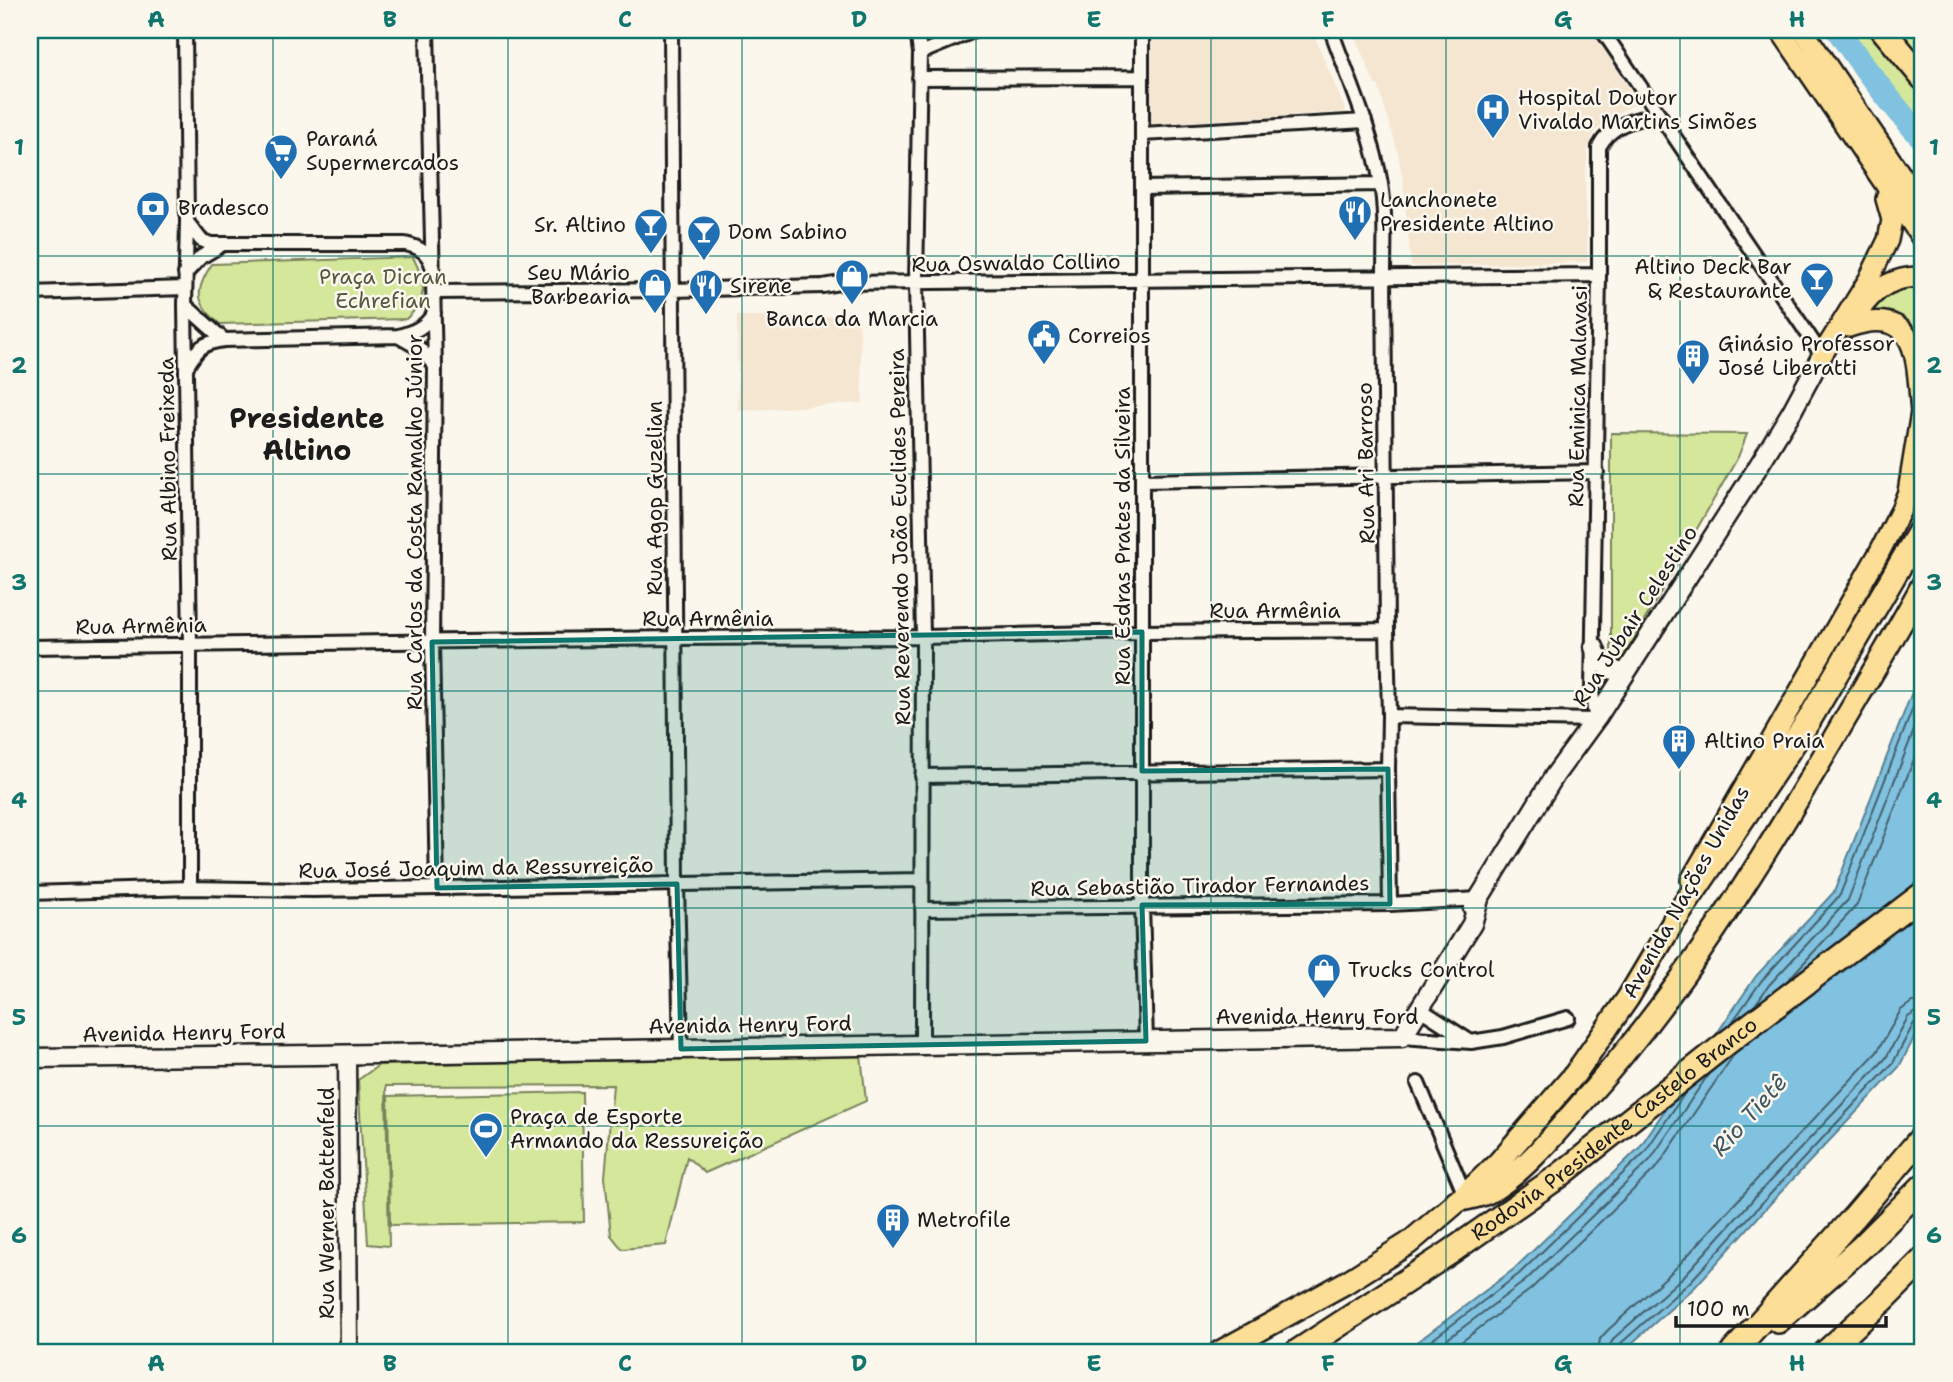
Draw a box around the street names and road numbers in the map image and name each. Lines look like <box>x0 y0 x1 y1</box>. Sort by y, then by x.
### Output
street label: Rua Oswaldo Collino <box>911 247 1121 279</box>
street label: Rua Eminica Malavasi <box>1562 285 1594 507</box>
street label: Rua Carlos da Costa Ramalho Júnior <box>401 334 429 710</box>
street label: Rua Reverendo João Euclides Pereira <box>883 348 917 726</box>
street label: Rua Albino Freixeda <box>152 357 184 561</box>
street label: Rua Ari Barroso <box>1351 382 1381 544</box>
street label: Rua Esdras Prates da Silveira <box>1109 387 1137 685</box>
street label: Rua Agop Guzelian <box>641 400 669 595</box>
street label: Rua Jubair Celestino <box>1566 520 1704 712</box>
street label: Rua Armênia <box>1209 597 1341 625</box>
street label: Rua Armênia <box>642 605 774 633</box>
street label: Rua Armênia <box>75 611 207 641</box>
street label: Avenida Nações Unidas <box>1616 781 1756 1003</box>
street label: Rua José Joaquim da Ressurreição <box>298 851 654 885</box>
street label: Rua Sebastião Tirador Fernandes <box>1030 869 1370 903</box>
street label: Avenida Henry Ford <box>1215 1003 1419 1031</box>
street label: Avenida Henry Ford <box>648 1009 852 1041</box>
street label: Rodovia Presidente Castelo Branco <box>1465 1011 1763 1247</box>
street label: Avenida Henry Ford <box>82 1017 286 1049</box>
street label: Rua Werner Battenfeld <box>313 1087 341 1319</box>

